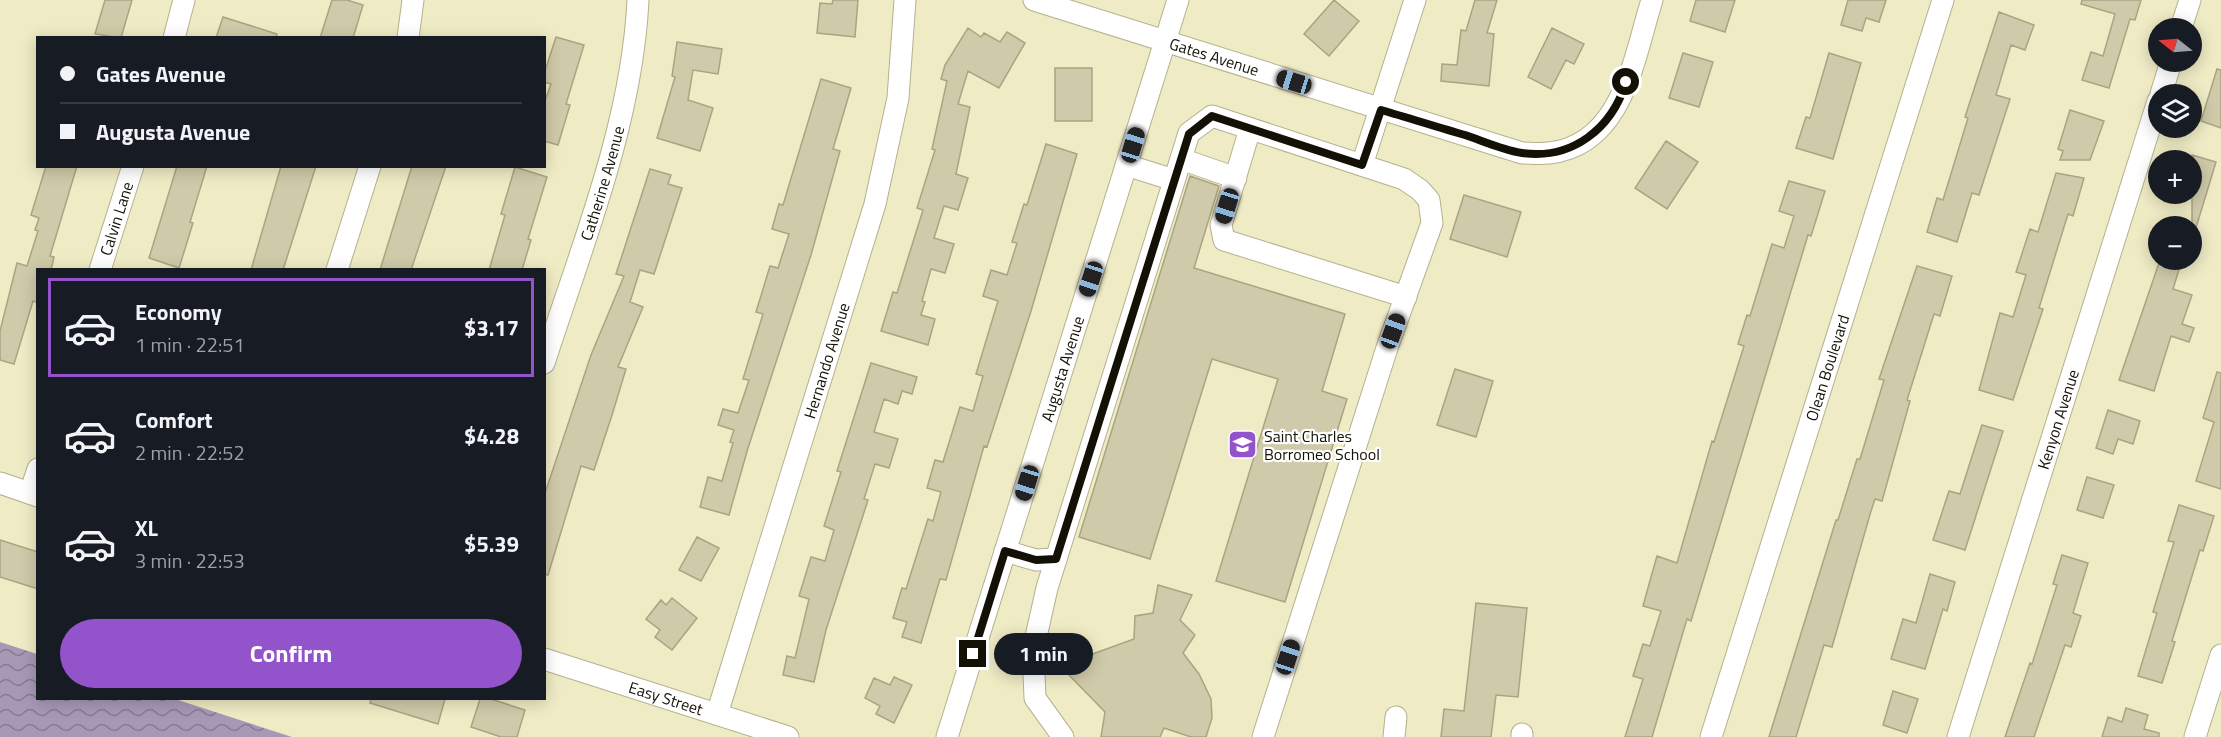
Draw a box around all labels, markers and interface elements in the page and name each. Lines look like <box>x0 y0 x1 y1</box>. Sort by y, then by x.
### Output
north arrow <box>2148 18 2202 72</box>
map controls <box>2148 18 2202 270</box>
street label: Gates Avenue <box>1167 31 1262 82</box>
text: Gates Avenue <box>96 57 226 91</box>
car <box>1274 68 1314 96</box>
route start <box>1612 68 1639 95</box>
button: layers <box>2148 84 2202 138</box>
text: Augusta Avenue <box>96 115 250 149</box>
street label: Catherine Avenue <box>574 123 630 244</box>
car <box>1119 125 1147 165</box>
button: + <box>2148 150 2202 204</box>
street label: Calvin Lane <box>93 179 139 258</box>
car <box>1213 186 1241 226</box>
button: − <box>2148 216 2202 270</box>
car <box>1077 259 1105 299</box>
text: Economy <box>135 295 222 329</box>
street label: Hernando Avenue <box>797 300 856 422</box>
icon: car <box>63 301 117 355</box>
text: $3.17 <box>464 311 519 345</box>
car <box>1378 311 1408 351</box>
street label: Olean Boulevard <box>1799 312 1855 424</box>
street label: Augusta Avenue <box>1035 313 1090 425</box>
text: 1 min · 22:51 <box>135 329 245 360</box>
street label: Kenyon Avenue <box>2031 366 2085 472</box>
text: Comfort <box>135 403 213 437</box>
icon: car <box>63 409 117 463</box>
text: $4.28 <box>464 419 519 453</box>
place label: Saint Charles Borromeo School <box>1264 424 1380 466</box>
school or university icon: Saint Charles Borromeo School <box>1227 429 1259 461</box>
text: 2 min · 22:52 <box>135 437 245 468</box>
car <box>1013 463 1041 503</box>
text: XL <box>135 511 158 545</box>
icon: car <box>63 517 117 571</box>
text: $5.39 <box>464 527 519 561</box>
text: 3 min · 22:53 <box>135 545 245 576</box>
button: Confirm <box>60 619 522 688</box>
callout: 1 min <box>994 633 1093 675</box>
car <box>1274 637 1302 677</box>
text: 1 min <box>1019 638 1068 669</box>
route end <box>959 640 986 667</box>
street label: Easy Street <box>626 675 707 721</box>

